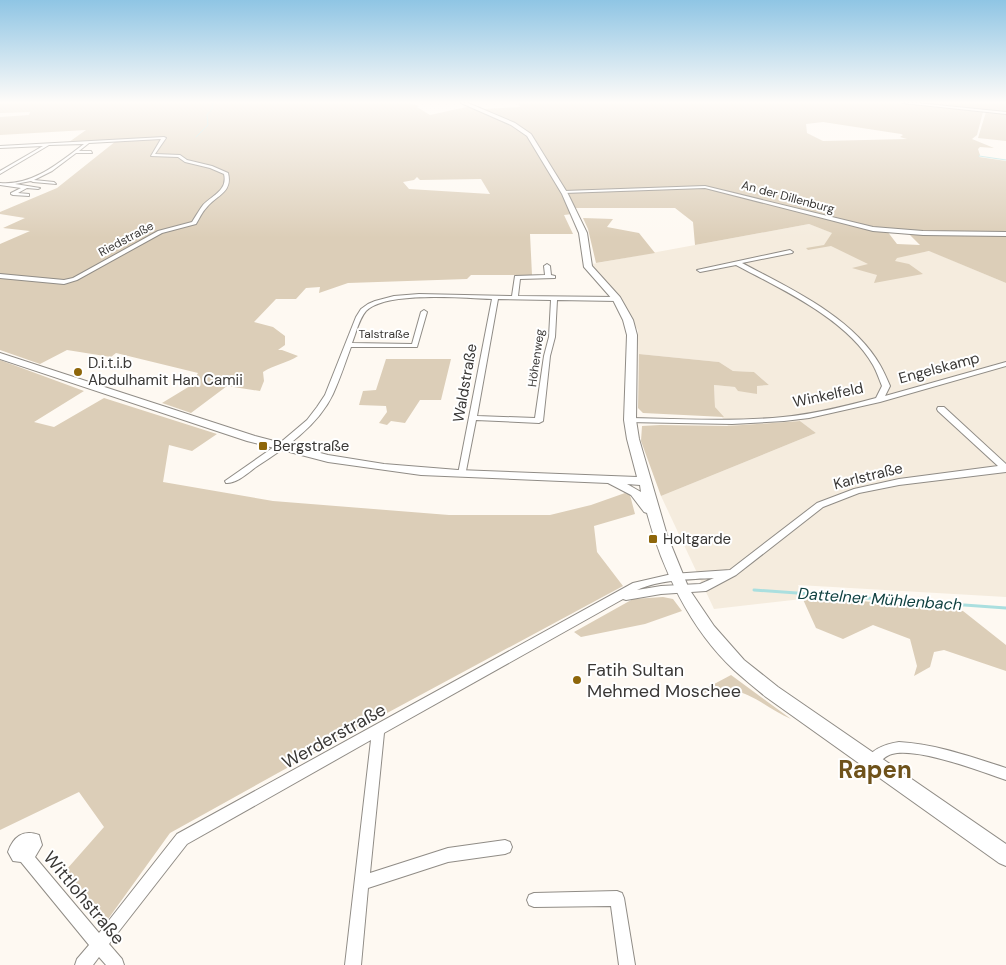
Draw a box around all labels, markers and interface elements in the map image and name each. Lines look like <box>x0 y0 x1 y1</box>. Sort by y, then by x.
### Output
street label: An der Dillenburg <box>740 177 837 217</box>
street label: Riedstraße <box>96 218 157 260</box>
street label: Talstraße <box>358 326 410 342</box>
street label: Höhenweg <box>524 328 548 388</box>
street label: Waldstraße <box>448 342 482 424</box>
street label: Engelskamp <box>896 348 982 388</box>
place label: D.i.t.i.b Abdulhamit Han Camii <box>88 353 243 390</box>
marker: D.i.t.i.b Abdulhamit Han Camii <box>72 366 84 378</box>
street label: Winkelfeld <box>791 378 865 412</box>
place label: Bergstraße <box>273 436 349 456</box>
marker: Bergstraße <box>257 440 269 452</box>
street label: Karlstraße <box>831 458 905 494</box>
place label: Holtgarde <box>663 529 731 549</box>
marker: Holtgarde <box>647 533 659 545</box>
water label: Dattelner Mühlenbach <box>797 583 963 615</box>
place label: Fatih Sultan Mehmed Moschee <box>587 658 741 703</box>
marker: Fatih Sultan Mehmed Moschee <box>571 674 583 686</box>
street label: Werderstraße <box>278 698 390 774</box>
district label: Rapen <box>838 754 912 785</box>
street label: Wittlohstraße <box>38 846 130 950</box>

